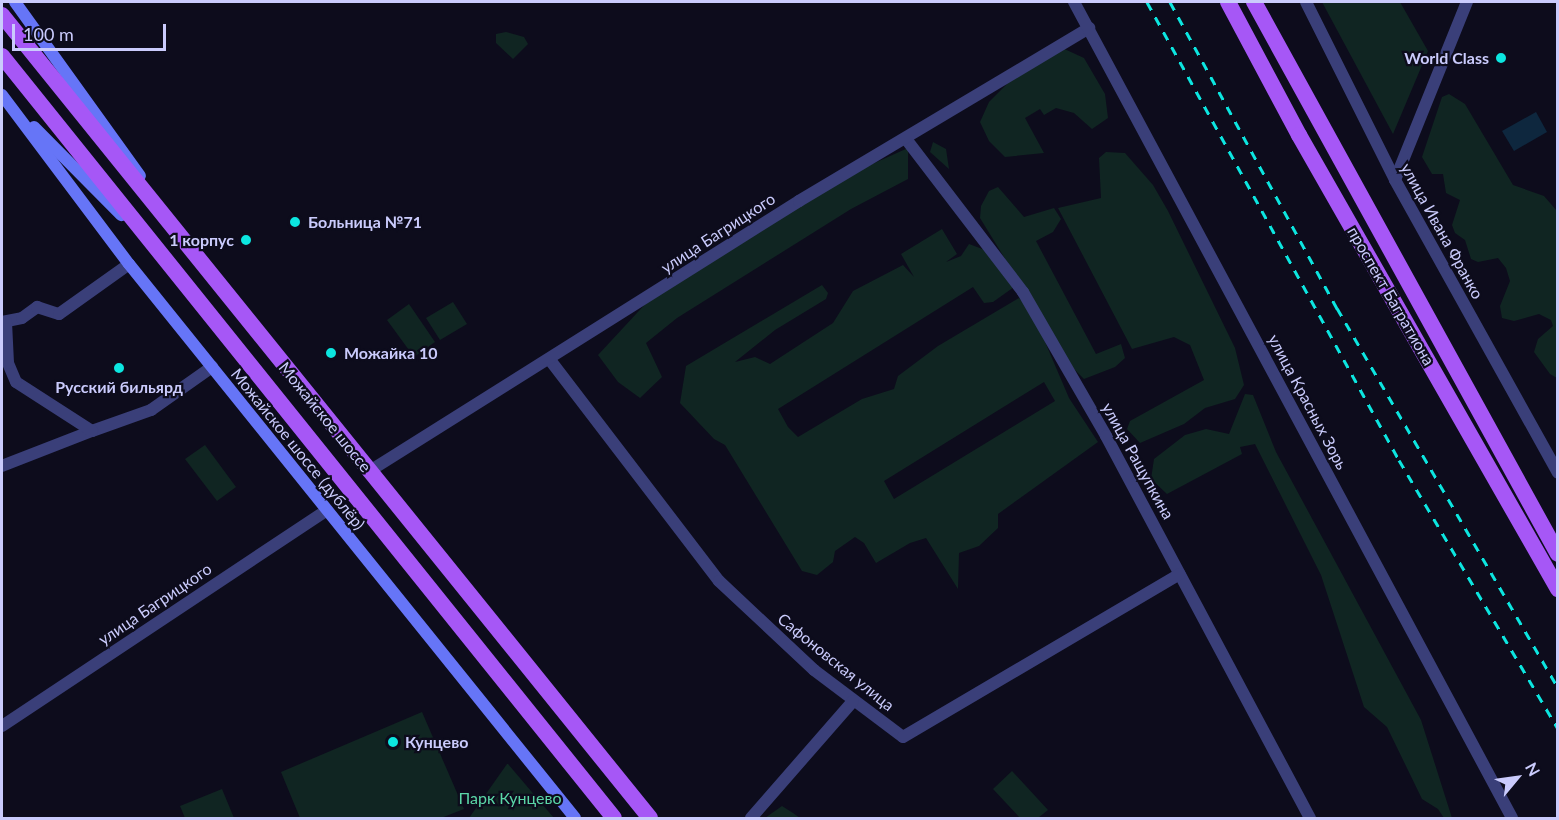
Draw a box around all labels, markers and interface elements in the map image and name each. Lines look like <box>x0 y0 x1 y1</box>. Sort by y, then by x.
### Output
scale bar <box>15 12 170 50</box>
text: 100 m <box>23 23 74 45</box>
place label: World Class <box>1404 48 1489 68</box>
marker: World Class <box>1494 51 1508 65</box>
street label: улица Ивана Франко <box>1397 160 1487 302</box>
street label: улица Багрицкого <box>657 189 779 277</box>
place label: Больница №71 <box>308 212 422 232</box>
marker: Больница №71 <box>286 213 304 231</box>
street label: проспект Багратиона <box>1343 223 1439 369</box>
place label: 1 корпус <box>169 230 234 250</box>
marker: 1 корпус <box>239 233 253 247</box>
street label: улица Красных Зорь <box>1264 331 1352 473</box>
place label: Можайка 10 <box>344 343 438 363</box>
marker: Можайка 10 <box>322 344 340 362</box>
street label: Можайское шоссе <box>275 358 375 476</box>
marker: Русский бильярд <box>112 361 126 375</box>
street label: Можайское шоссе (дублёр) <box>227 365 369 533</box>
place label: Русский бильярд <box>55 377 183 397</box>
street label: улица Ращупкина <box>1098 399 1178 523</box>
street label: улица Багрицкого <box>95 559 215 649</box>
street label: Сафоновская улица <box>774 609 898 715</box>
place label: Кунцево <box>405 732 468 752</box>
marker: Кунцево <box>386 735 400 749</box>
north arrow <box>1487 748 1547 808</box>
text: N <box>1522 759 1544 779</box>
park label: Парк Кунцево <box>459 788 561 808</box>

